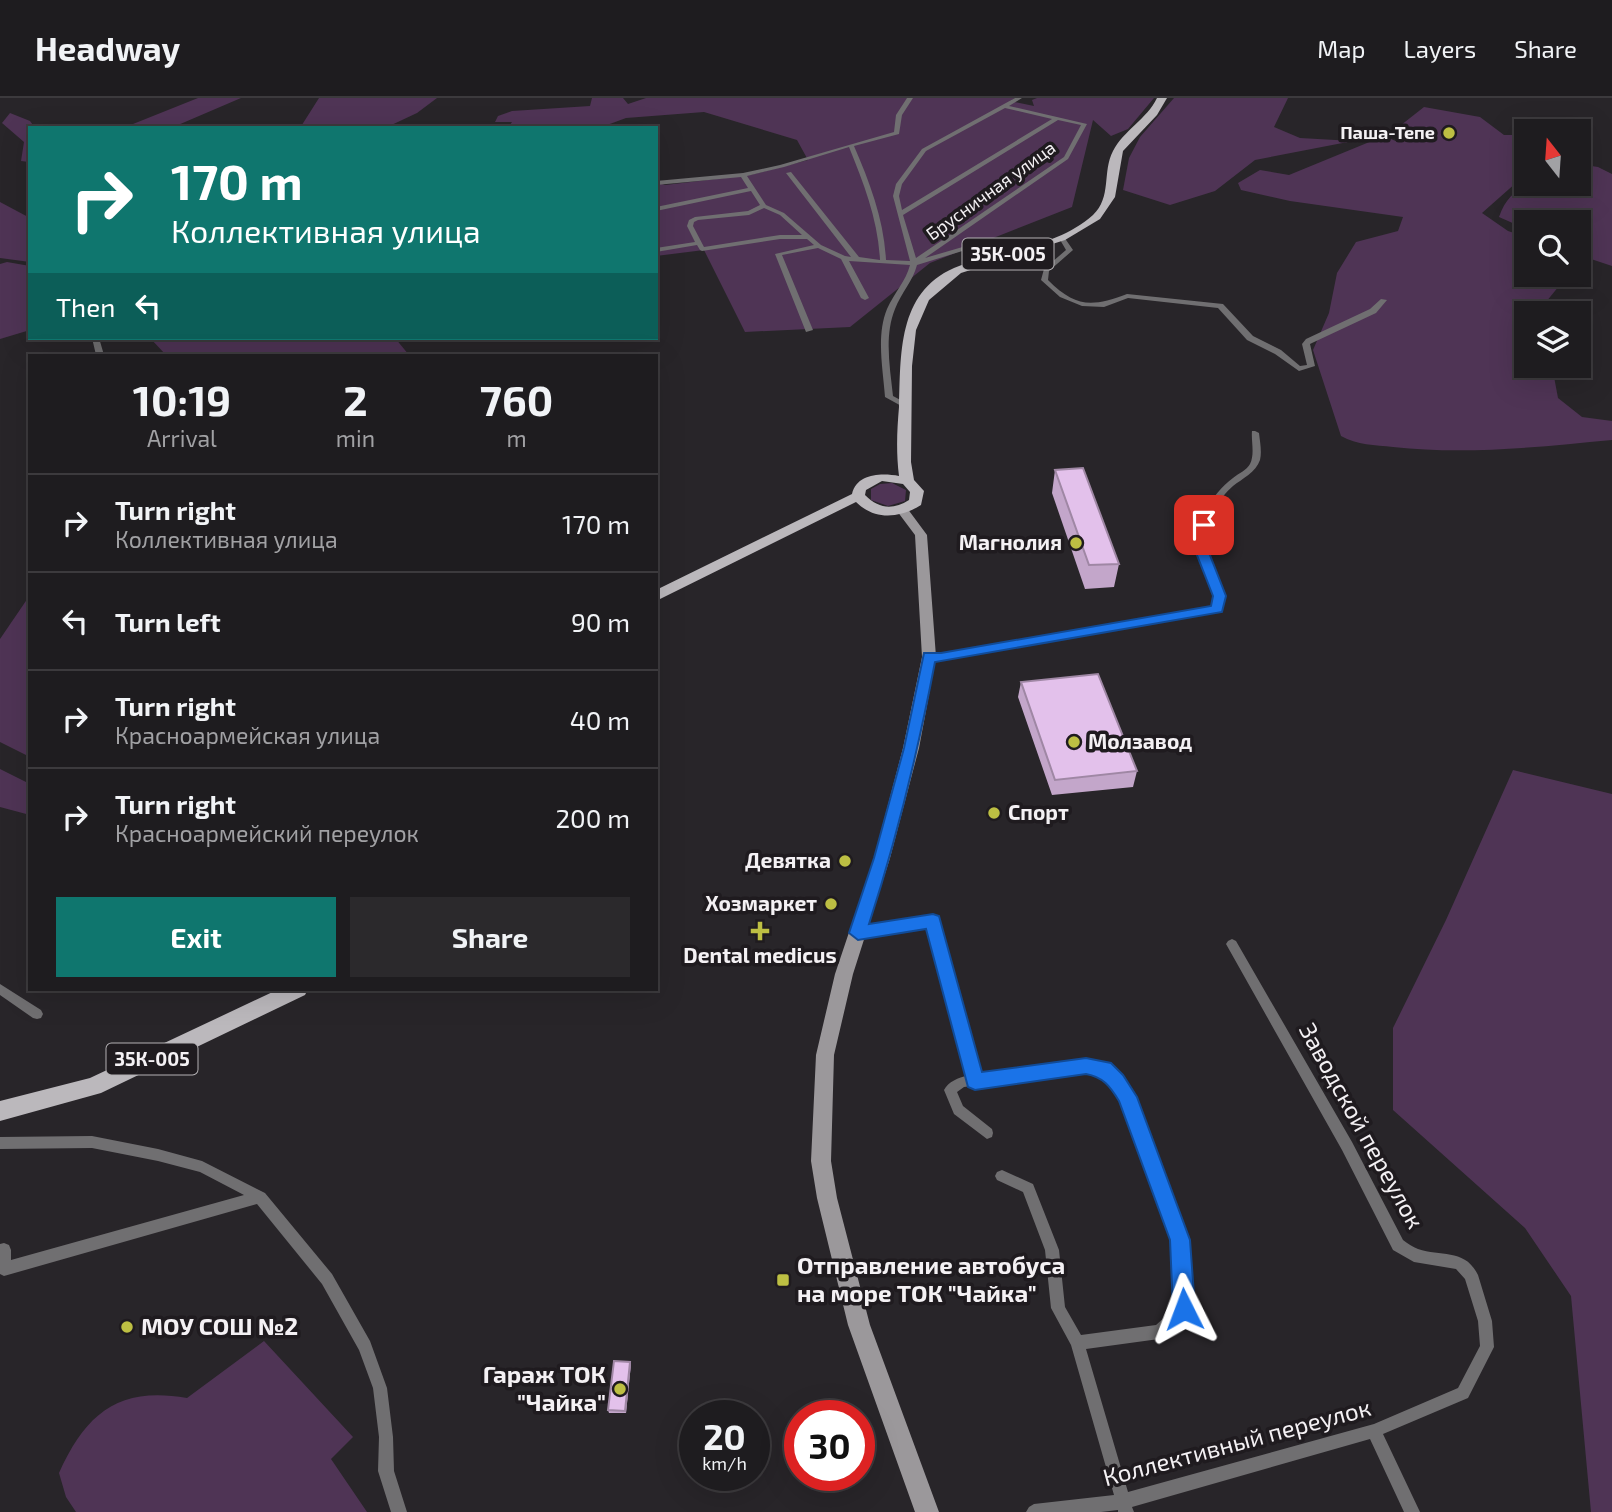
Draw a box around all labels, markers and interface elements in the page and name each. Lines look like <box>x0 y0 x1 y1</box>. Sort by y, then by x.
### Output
text: Headway <box>35 28 180 68</box>
text: Map <box>1317 34 1365 63</box>
text: Layers <box>1403 34 1476 63</box>
text: Share <box>1514 34 1577 63</box>
north arrow <box>1514 119 1591 196</box>
map controls <box>1514 119 1591 378</box>
place label: Паша-Тепе <box>1340 121 1435 143</box>
marker: Паша-Тепе <box>1441 125 1457 141</box>
street label: Брусничная улица <box>921 136 1059 245</box>
text: 170 m <box>171 151 303 210</box>
icon: right <box>56 154 147 245</box>
button: search <box>1514 210 1591 287</box>
text: Коллективная улица <box>171 211 481 249</box>
road number: 35К-005 <box>962 238 1054 270</box>
icon: left <box>129 287 167 325</box>
text: Then <box>56 291 115 322</box>
button: layers <box>1514 301 1591 378</box>
text: 10:19 <box>133 374 231 424</box>
text: 2 <box>343 374 368 424</box>
text: 760 <box>480 374 553 424</box>
text: Arrival <box>147 424 217 452</box>
text: min <box>336 424 375 452</box>
text: m <box>506 424 527 452</box>
text: Turn right <box>115 494 236 525</box>
pin <box>1174 495 1234 555</box>
icon: right <box>56 504 94 542</box>
icon: arrive <box>1185 506 1223 544</box>
text: 170 m <box>562 508 630 539</box>
text: Коллективная улица <box>115 525 338 553</box>
place label: Магнолия <box>959 529 1062 554</box>
marker: Магнолия <box>1068 535 1084 551</box>
icon: left <box>56 602 94 640</box>
text: Turn left <box>115 606 221 637</box>
text: 90 m <box>571 606 630 637</box>
text: Turn right <box>115 690 236 721</box>
icon: right <box>56 700 94 738</box>
text: 40 m <box>570 704 630 735</box>
text: Красноармейская улица <box>115 721 380 749</box>
place label: Молзавод <box>1088 728 1192 753</box>
marker: Молзавод <box>1066 734 1082 750</box>
text: Turn right <box>115 788 236 819</box>
icon: right <box>56 798 94 836</box>
place label: Спорт <box>1008 799 1069 824</box>
text: 200 m <box>555 802 630 833</box>
marker: Спорт <box>986 805 1002 821</box>
text: Красноармейский переулок <box>115 819 419 847</box>
place label: Девятка <box>745 847 831 872</box>
marker: Девятка <box>837 853 853 869</box>
place label: Хозмаркет <box>705 890 817 915</box>
marker: Хозмаркет <box>823 896 839 912</box>
button: Exit <box>56 897 336 977</box>
button: Share <box>350 897 630 977</box>
marker: Dental medicus <box>750 921 770 941</box>
place label: Dental medicus <box>683 942 837 967</box>
street label: Заводской переулок <box>1293 1017 1431 1234</box>
road number: 35К-005 <box>106 1043 198 1074</box>
place label: Отправление автобуса на море ТОК "Чайка" <box>797 1250 1065 1307</box>
marker: Отправление автобуса на море ТОК "Чайка" <box>775 1272 791 1288</box>
position arrow <box>1147 1272 1221 1346</box>
place label: МОУ СОШ №2 <box>141 1311 298 1340</box>
marker: МОУ СОШ №2 <box>119 1319 135 1335</box>
place label: Гараж ТОК "Чайка" <box>483 1359 606 1416</box>
marker: Гараж ТОК "Чайка" <box>612 1381 628 1397</box>
street label: Коллективный переулок <box>1100 1392 1374 1492</box>
speed limit sign: 30 <box>784 1400 875 1491</box>
text: 20 <box>703 1415 746 1457</box>
text: km/h <box>702 1452 747 1474</box>

